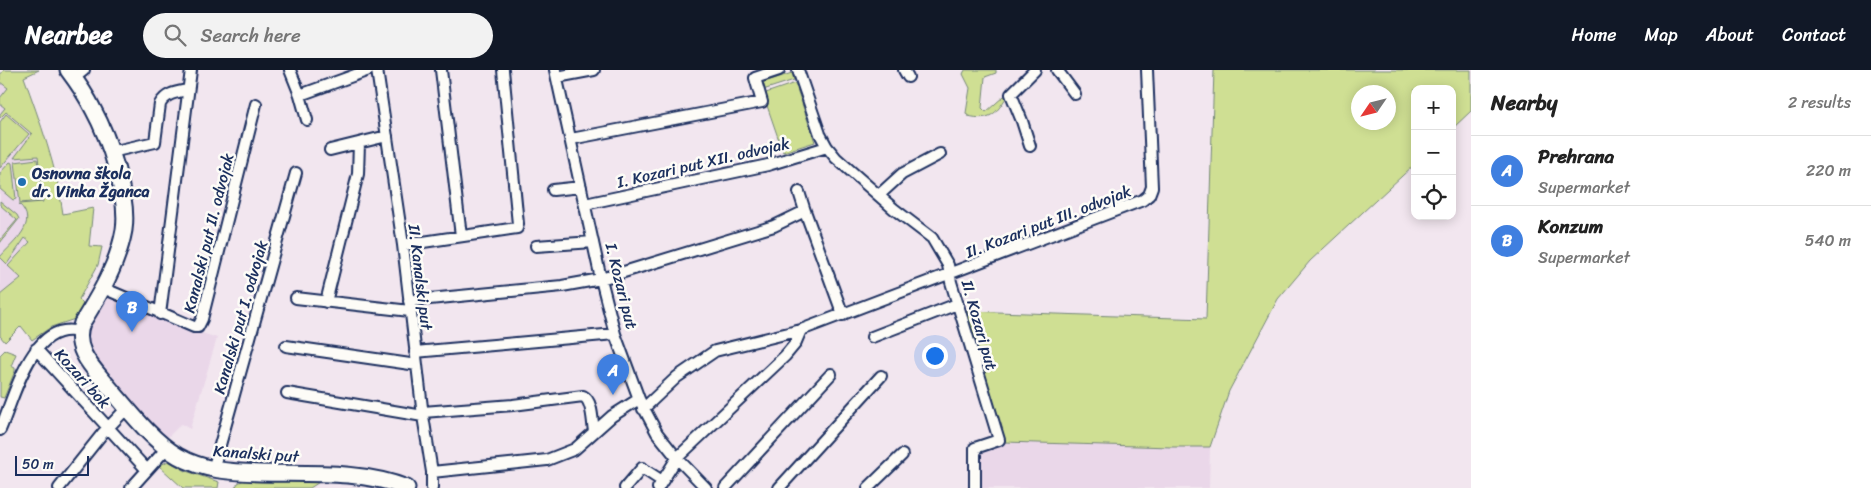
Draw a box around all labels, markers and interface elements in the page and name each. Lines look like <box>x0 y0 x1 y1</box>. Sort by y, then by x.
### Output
search box <box>143 13 493 58</box>
text: Nearbee <box>25 14 113 56</box>
text: Search here <box>201 19 301 52</box>
text: Home <box>1572 19 1617 51</box>
text: Map <box>1645 19 1678 51</box>
text: About <box>1706 19 1754 51</box>
text: Contact <box>1782 19 1846 51</box>
icon: search <box>161 21 189 49</box>
text: Nearby <box>1491 84 1557 122</box>
north arrow <box>1351 85 1396 130</box>
map controls <box>1411 85 1456 220</box>
button: + <box>1411 85 1456 130</box>
text: 2 results <box>1788 88 1851 117</box>
street label: I. Kozari put XII. odvojak <box>613 128 793 197</box>
button: − <box>1411 130 1456 175</box>
text: Prehrana <box>1538 140 1614 173</box>
street label: Kanalski put II. odvojak <box>175 150 242 316</box>
text: A <box>1502 156 1512 185</box>
text: 220 m <box>1806 156 1851 185</box>
place label: Osnovna škola dr. Vinka Žganca <box>31 159 150 206</box>
text: Supermarket <box>1538 173 1630 202</box>
button: locate <box>1411 175 1456 220</box>
marker: Osnovna škola dr. Vinka Žganca <box>16 176 28 188</box>
street label: II. Kozari put III. odvojak <box>960 176 1136 267</box>
text: Konzum <box>1538 210 1603 243</box>
street label: II. Kanalski put <box>400 222 441 332</box>
text: B <box>1502 226 1512 255</box>
text: 540 m <box>1805 226 1851 255</box>
street label: Kanalski put I. odvojak <box>205 236 276 397</box>
street label: I. Kozari put <box>597 239 646 332</box>
text: Supermarket <box>1538 243 1630 272</box>
street label: II. Kozari put <box>953 276 1006 374</box>
pin: B <box>116 291 148 332</box>
street label: Kozari bok <box>47 341 118 416</box>
your location <box>922 343 948 369</box>
pin: A <box>597 354 629 395</box>
street label: Kanalski put <box>212 436 300 471</box>
text: 50 m <box>22 452 54 477</box>
scale bar <box>15 453 89 476</box>

